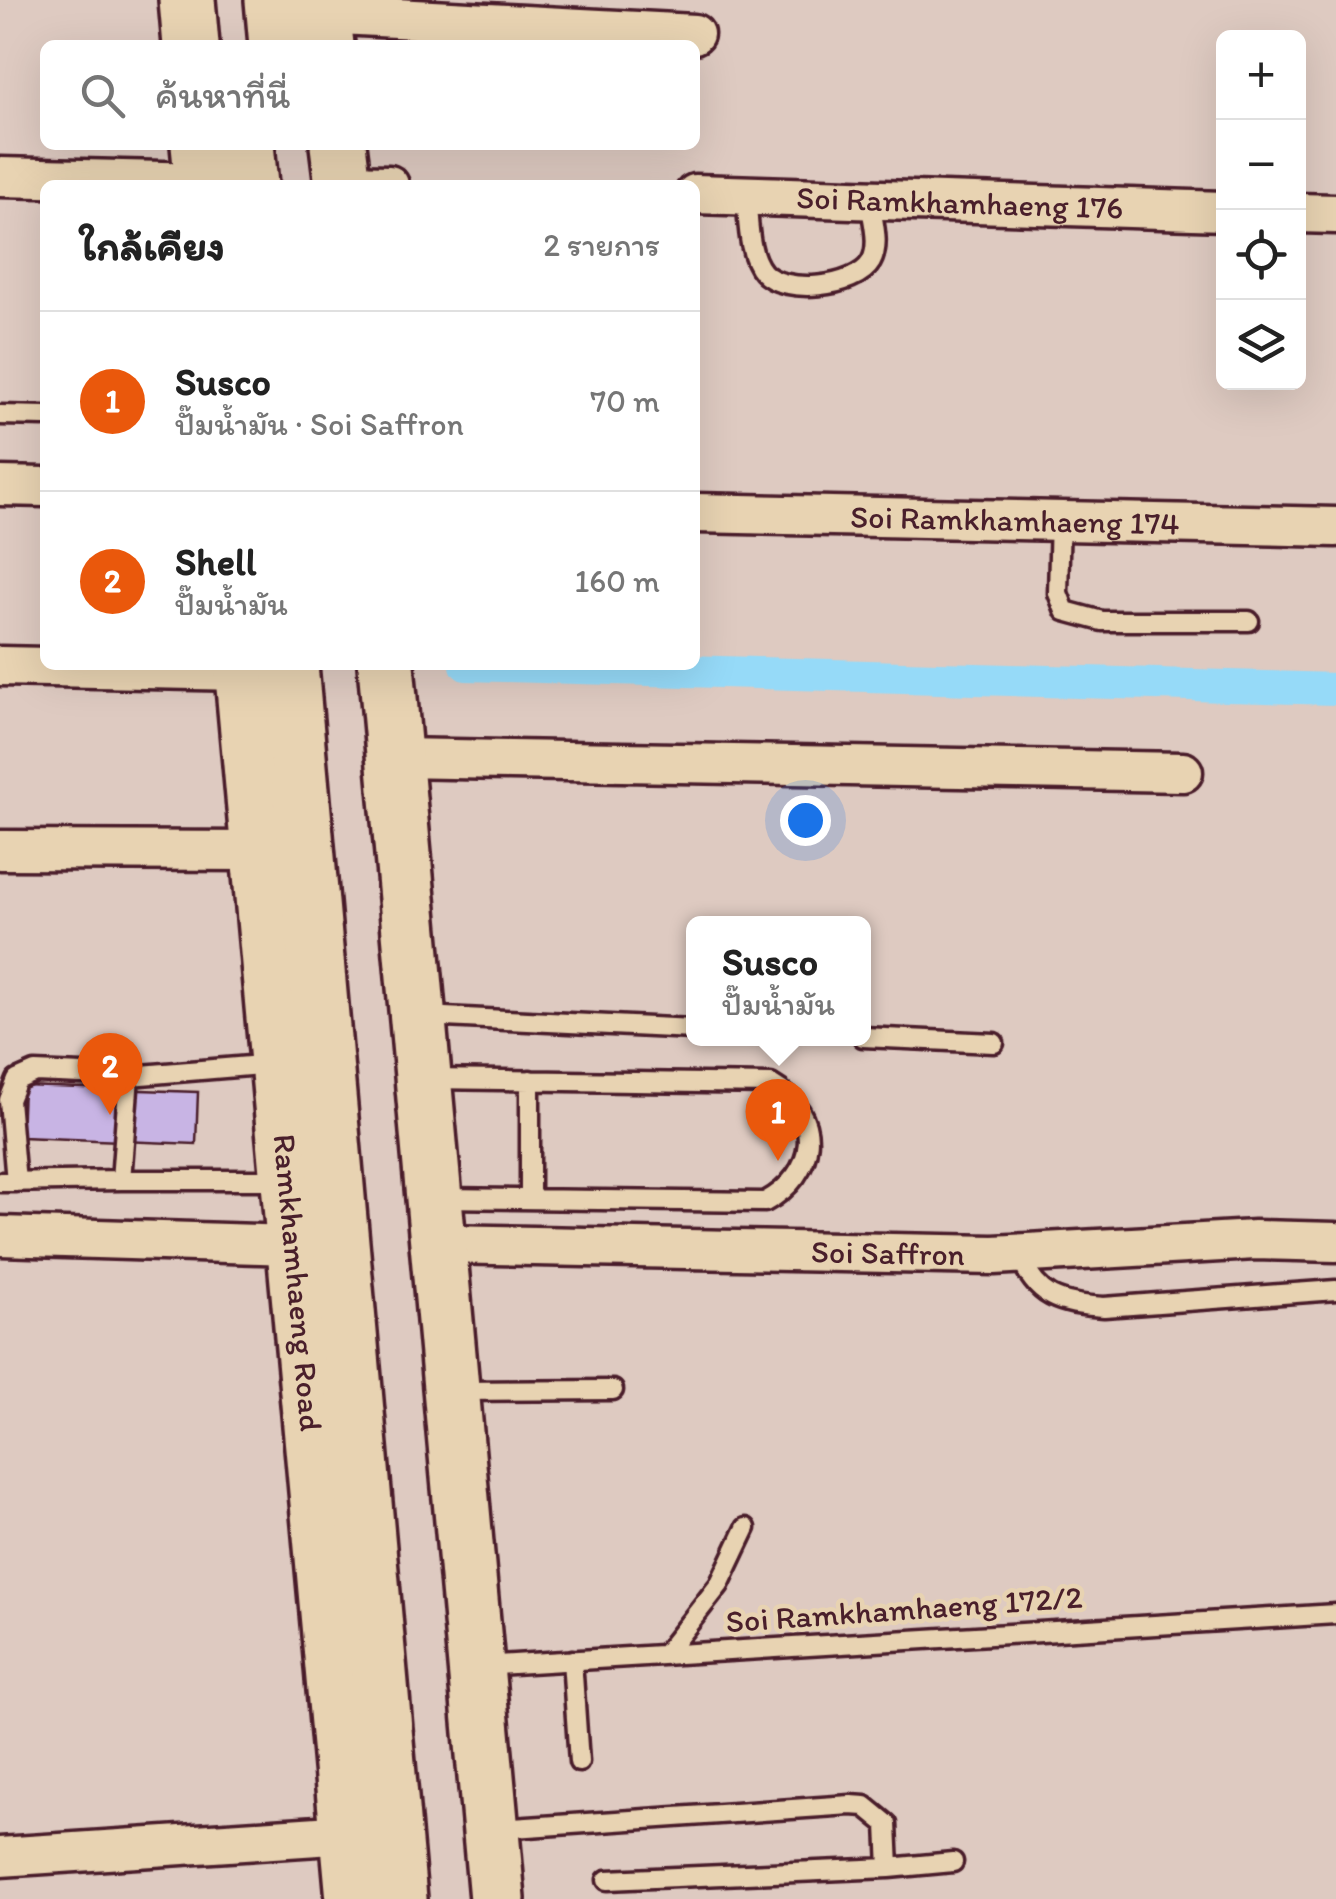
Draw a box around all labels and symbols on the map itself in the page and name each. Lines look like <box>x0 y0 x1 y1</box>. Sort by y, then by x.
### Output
street label: Soi Ramkhamhaeng 176 <box>796 178 1124 227</box>
street label: Soi Ramkhamhaeng 174 <box>850 497 1180 543</box>
your location <box>780 795 831 846</box>
pin: 2 <box>78 1032 142 1115</box>
pin: 1 <box>746 1078 810 1161</box>
street label: Ramkhamhaeng Road <box>266 1132 330 1433</box>
street label: Soi Saffron <box>811 1232 965 1273</box>
street label: Soi Ramkhamhaeng 172/2 <box>725 1578 1084 1640</box>

